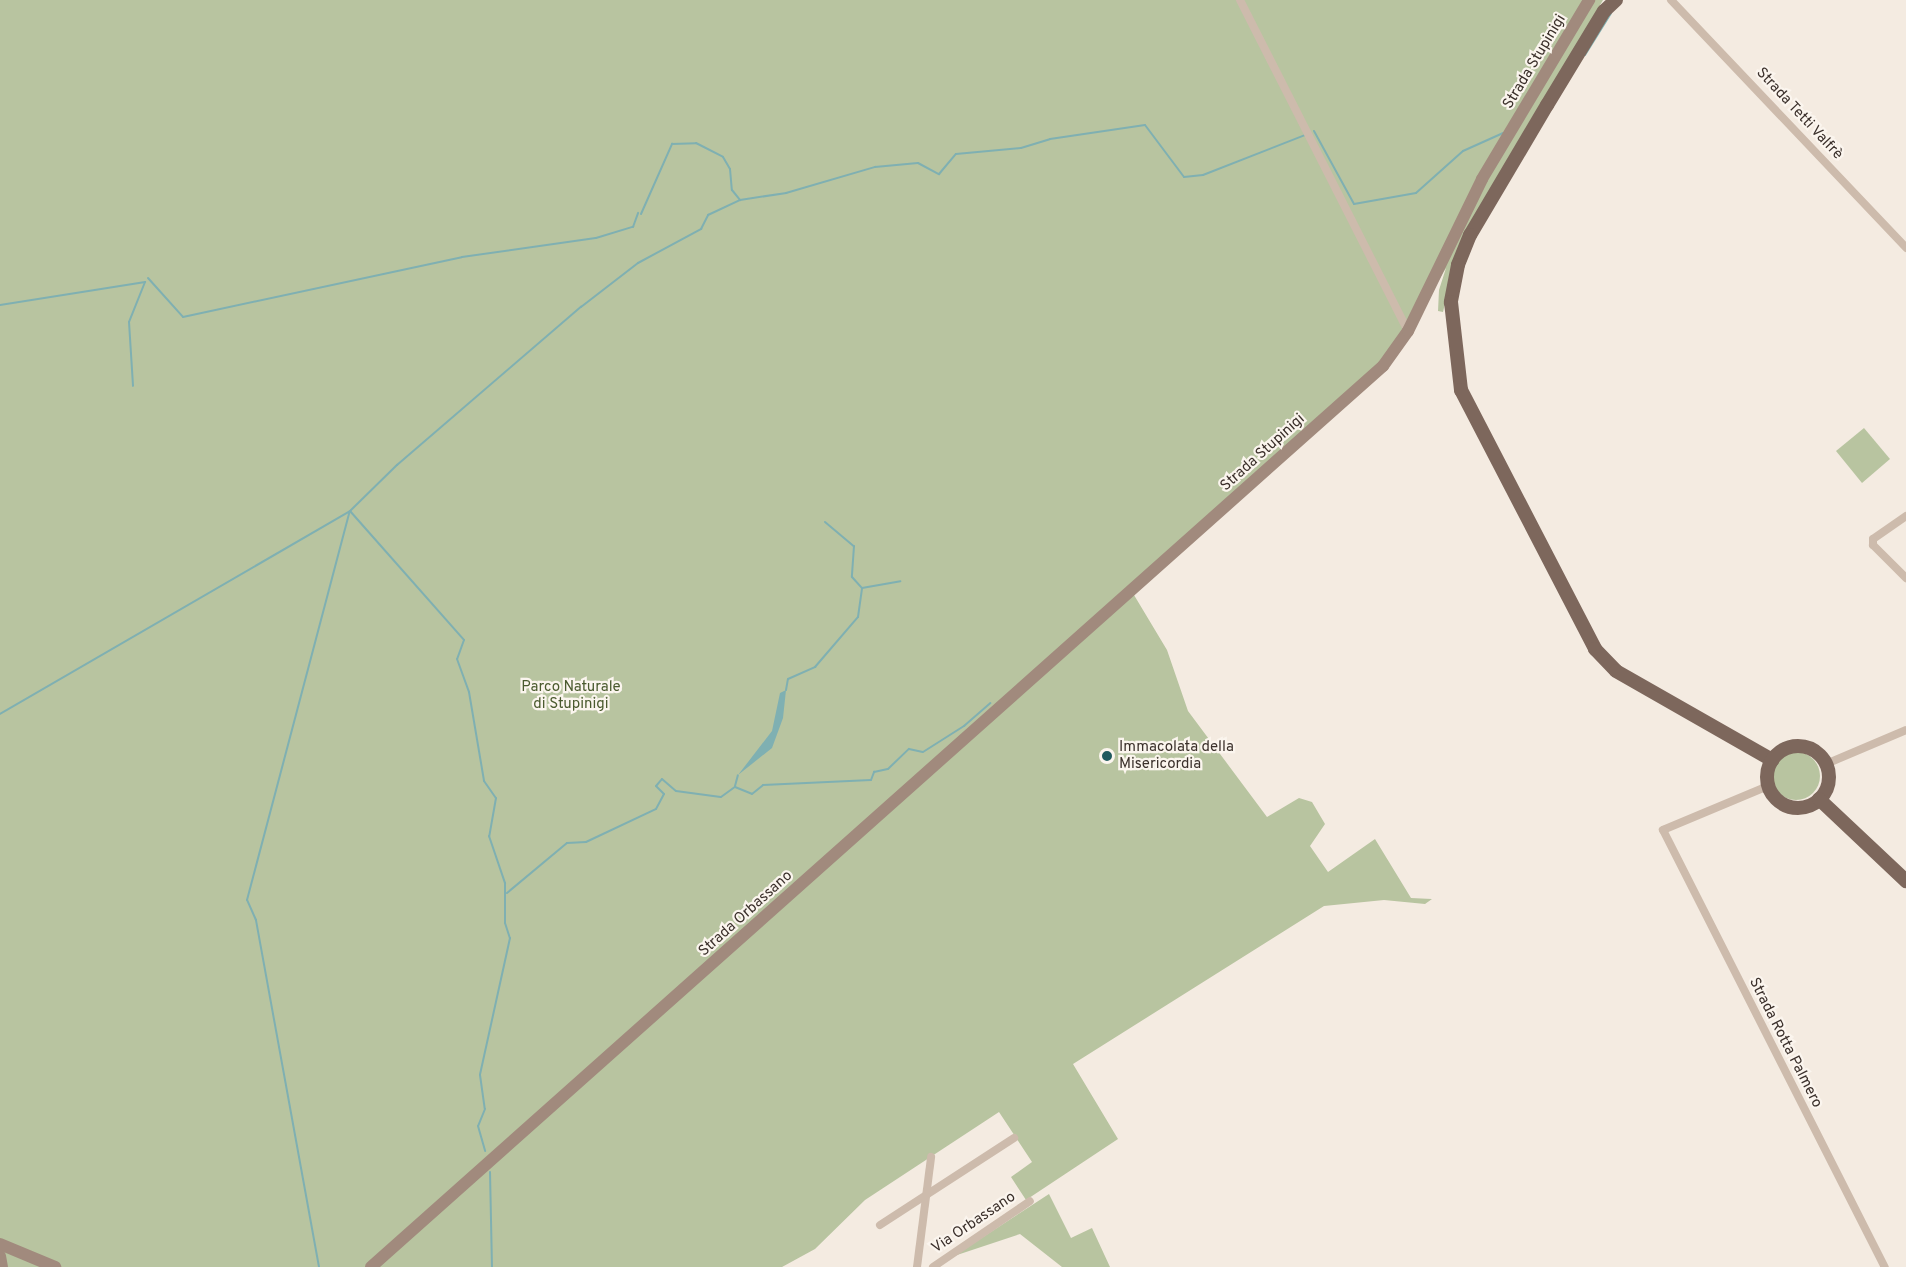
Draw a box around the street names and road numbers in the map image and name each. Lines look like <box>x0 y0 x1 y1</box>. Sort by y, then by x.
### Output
street label: Strada Stupinigi <box>1500 12 1570 112</box>
street label: Strada Tetti Valfrè <box>1751 64 1847 164</box>
street label: Strada Stupinigi <box>1217 411 1309 495</box>
street label: Strada Orbassano <box>695 867 797 961</box>
street label: Strada Rotta Palmero <box>1744 975 1826 1111</box>
street label: Via Orbassano <box>929 1188 1019 1258</box>

